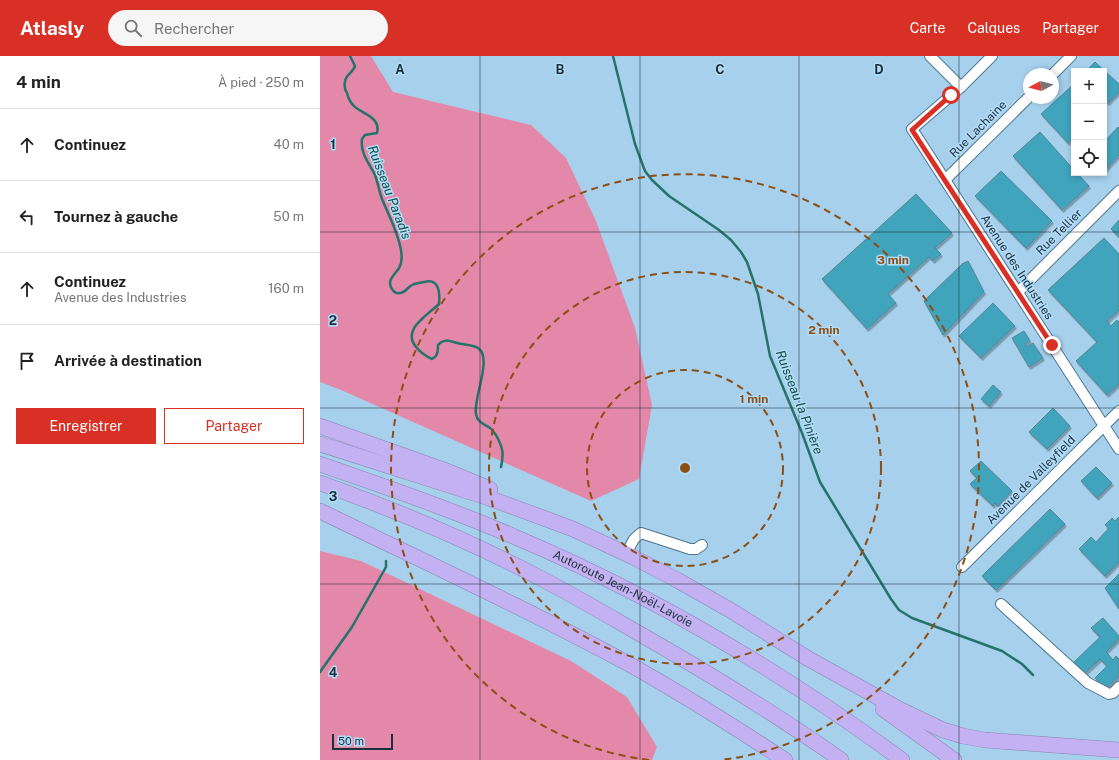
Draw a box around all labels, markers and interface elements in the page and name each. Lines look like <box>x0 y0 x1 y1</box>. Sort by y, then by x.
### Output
search box <box>108 10 388 46</box>
text: Atlasly <box>20 17 84 39</box>
icon: search <box>122 17 144 39</box>
text: Rechercher <box>154 20 234 37</box>
text: Carte <box>910 20 946 36</box>
text: Calques <box>968 20 1020 36</box>
text: Partager <box>1042 20 1099 36</box>
text: A <box>395 62 405 77</box>
text: B <box>556 62 565 77</box>
text: C <box>715 62 725 77</box>
text: D <box>874 62 884 77</box>
north arrow <box>1023 68 1059 104</box>
map controls <box>1071 68 1107 176</box>
button: + <box>1071 68 1107 104</box>
text: 4 min <box>16 72 61 92</box>
text: À pied · 250 m <box>218 75 304 90</box>
route start <box>942 86 960 104</box>
street label: Rue Lachaine <box>947 97 1010 160</box>
button: − <box>1071 104 1107 140</box>
icon: ahead <box>16 134 38 156</box>
text: Continuez <box>54 136 126 153</box>
text: 40 m <box>273 137 304 152</box>
text: 1 <box>330 137 336 152</box>
button: locate <box>1071 140 1107 176</box>
water label: Ruisseau Paradis <box>365 143 414 241</box>
icon: left <box>16 206 38 228</box>
street label: Rue Tellier <box>1033 206 1085 258</box>
text: Tournez à gauche <box>54 208 178 225</box>
text: 50 m <box>273 209 304 224</box>
street label: Avenue des Industries <box>978 212 1056 322</box>
text: 3 min <box>877 253 909 267</box>
text: Continuez <box>54 273 126 290</box>
icon: ahead <box>16 278 38 300</box>
text: 160 m <box>268 281 304 296</box>
text: Avenue des Industries <box>54 290 187 305</box>
text: 2 <box>329 313 337 328</box>
text: 2 min <box>808 323 840 337</box>
route end <box>1043 336 1061 354</box>
water label: Ruisseau la Pinière <box>773 348 826 456</box>
icon: arrive <box>16 350 38 372</box>
text: Arrivée à destination <box>54 352 202 369</box>
text: 1 min <box>740 392 768 406</box>
button: Enregistrer <box>16 408 156 444</box>
button: Partager <box>164 408 304 444</box>
street label: Avenue de Valleyfield <box>984 433 1078 527</box>
centre of rings <box>678 461 692 475</box>
text: 3 <box>329 489 338 504</box>
street label: Autoroute Jean-Noël-Lavoie <box>551 548 695 630</box>
text: 4 <box>329 665 338 680</box>
scale bar <box>332 732 393 751</box>
text: 50 m <box>338 735 364 747</box>

